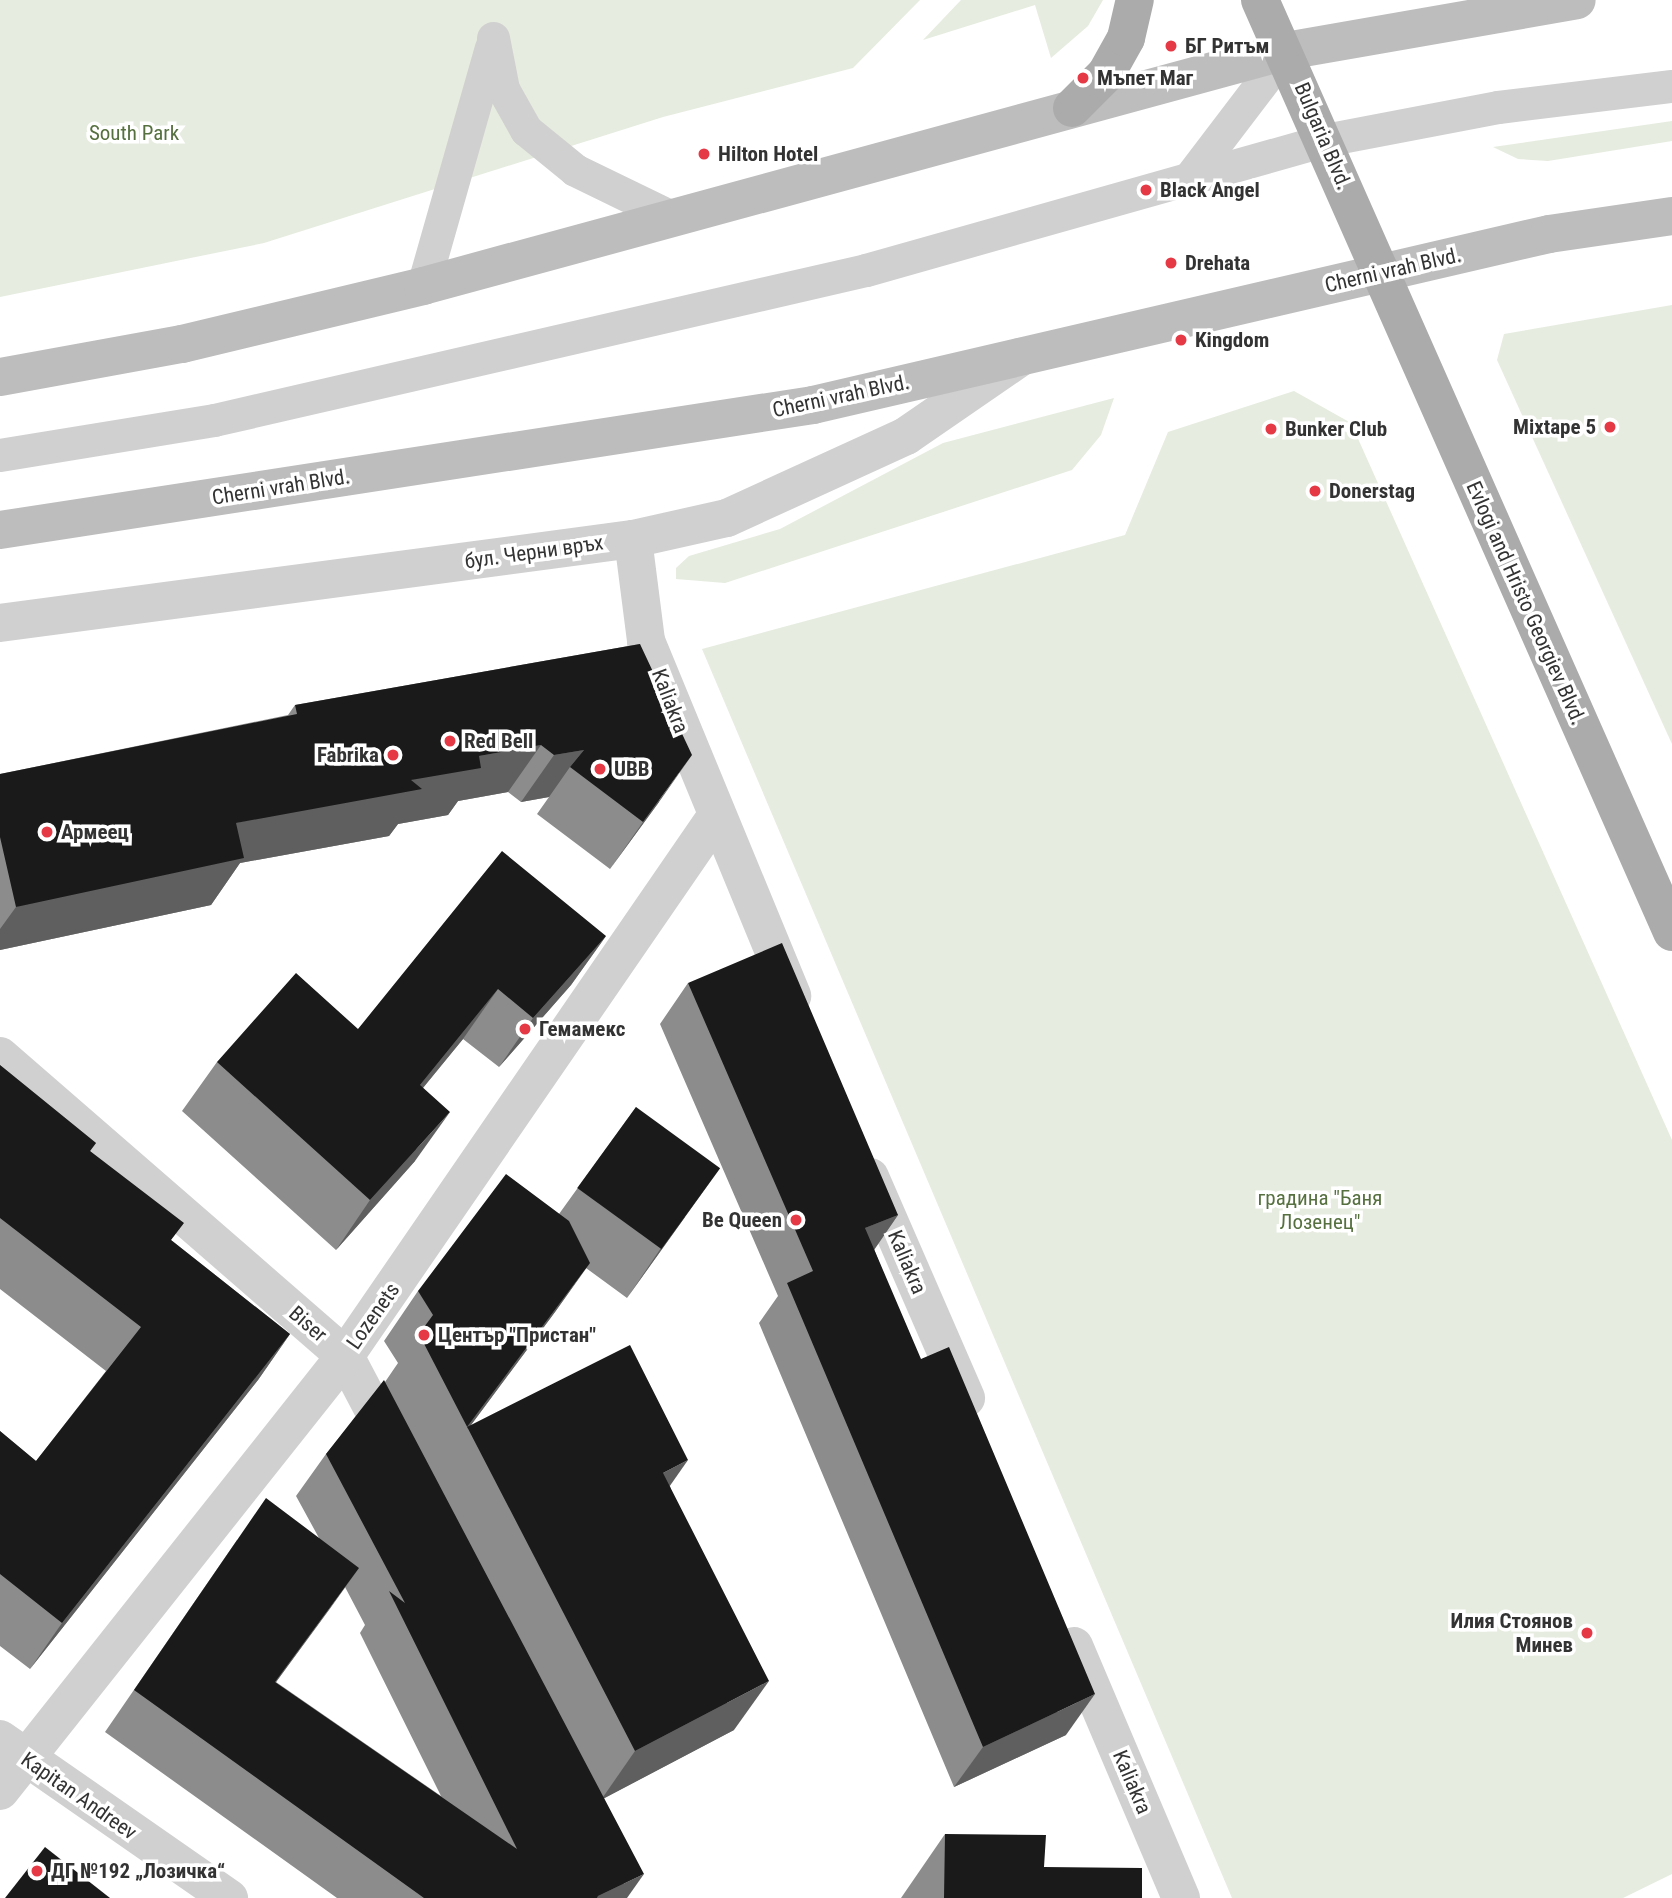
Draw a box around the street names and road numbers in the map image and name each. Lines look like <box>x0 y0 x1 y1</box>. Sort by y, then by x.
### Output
street label: Bulgaria Blvd. <box>1289 79 1357 193</box>
street label: Cherni vrah Blvd. <box>1322 242 1464 298</box>
street label: Cherni vrah Blvd. <box>770 369 912 423</box>
street label: Cherni vrah Blvd. <box>210 464 352 510</box>
street label: Evlogi and Hristo Georgiev Blvd. <box>1461 477 1591 729</box>
street label: бул. Черни връх <box>463 530 605 574</box>
street label: Kaliakra <box>646 665 694 737</box>
street label: Kaliakra <box>882 1226 932 1298</box>
street label: Lozenets <box>341 1278 405 1354</box>
street label: Biser <box>284 1301 332 1347</box>
street label: Kaliakra <box>1107 1746 1157 1818</box>
street label: Kapitan Andreev <box>16 1747 142 1845</box>

